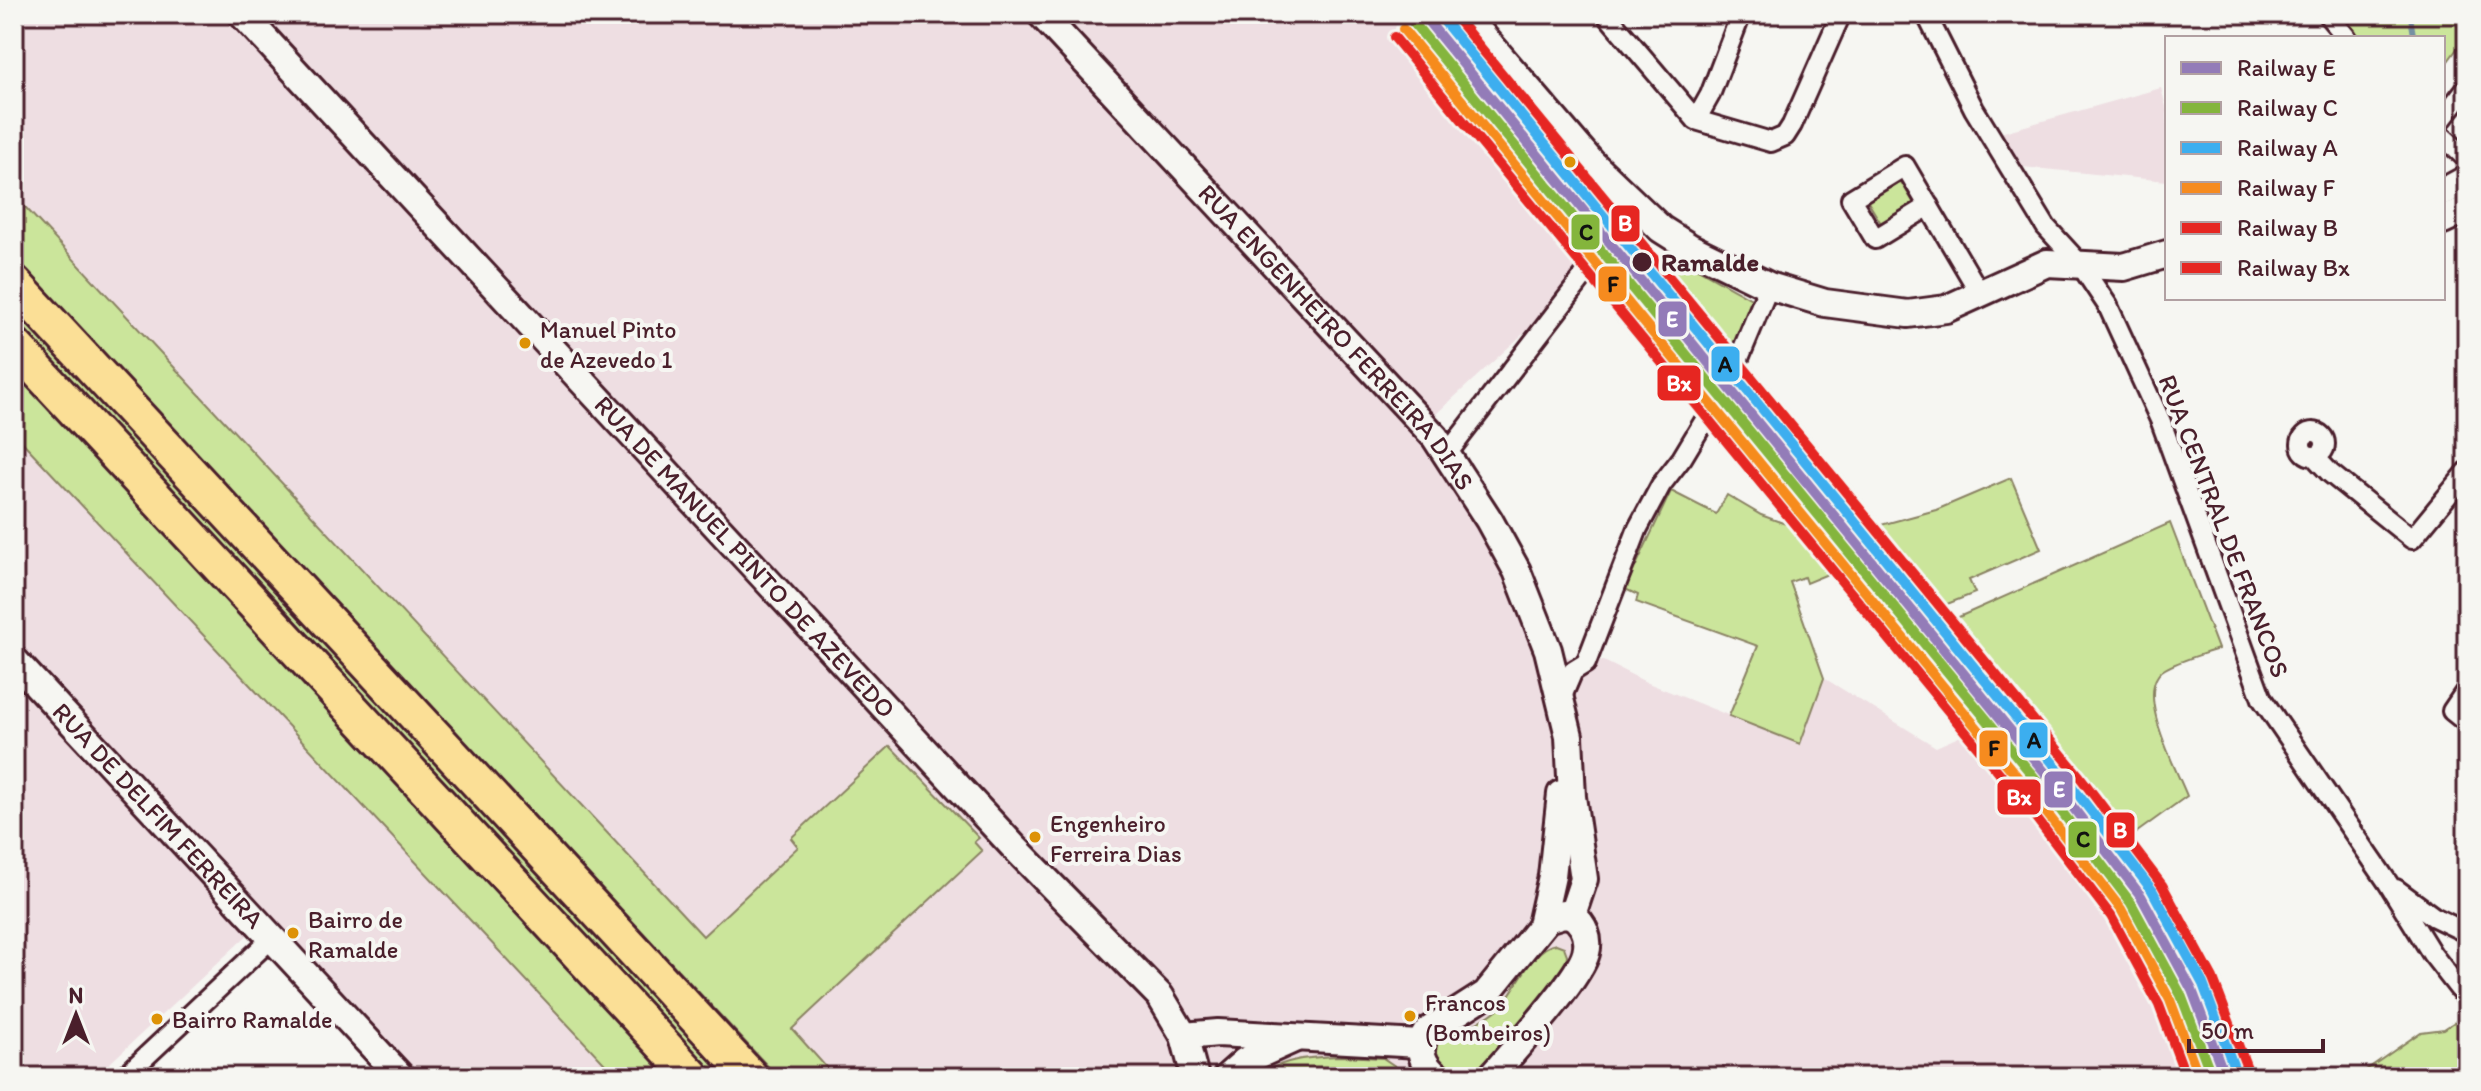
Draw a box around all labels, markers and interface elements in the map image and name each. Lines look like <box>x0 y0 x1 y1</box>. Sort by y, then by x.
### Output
legend <box>2165 36 2445 300</box>
text: Railway E <box>2237 53 2336 82</box>
text: Railway C <box>2237 93 2338 122</box>
text: Railway A <box>2237 133 2338 162</box>
unlabelled marker <box>1562 154 1578 170</box>
text: Railway F <box>2237 173 2335 202</box>
street label: RUA ENGENHEIRO FERREIRA DIAS <box>1191 177 1481 496</box>
line badge: B <box>1610 204 1641 243</box>
text: B <box>1618 210 1632 237</box>
line badge: C <box>1570 213 1601 251</box>
text: Railway B <box>2237 213 2338 242</box>
text: C <box>1579 219 1593 246</box>
place label: Ramalde <box>1661 246 1759 278</box>
marker: Ramalde <box>1630 250 1654 274</box>
text: Railway Bx <box>2237 253 2350 282</box>
line badge: F <box>1597 265 1628 303</box>
text: F <box>1607 271 1619 298</box>
line badge: E <box>1657 300 1688 338</box>
text: E <box>1666 306 1678 333</box>
place label: Manuel Pinto de Azevedo 1 <box>540 315 676 374</box>
marker: Manuel Pinto de Azevedo 1 <box>517 335 533 351</box>
line badge: A <box>1710 345 1741 383</box>
text: A <box>1717 351 1733 378</box>
line badge: Bx <box>1656 364 1702 402</box>
text: Bx <box>1667 370 1693 397</box>
street label: RUA CENTRAL DE FRANCOS <box>2151 370 2297 682</box>
street label: RUA DE MANUEL PINTO DE AZEVEDO <box>588 389 902 725</box>
street label: RUA DE DELFIM FERREIRA <box>46 696 271 935</box>
line badge: A <box>2018 721 2049 759</box>
text: A <box>2026 727 2042 754</box>
line badge: F <box>1978 729 2009 768</box>
text: F <box>1988 735 2000 762</box>
line badge: E <box>2043 770 2074 809</box>
text: E <box>2053 776 2065 803</box>
line badge: Bx <box>1996 778 2042 816</box>
text: Bx <box>2007 784 2033 811</box>
place label: Engenheiro Ferreira Dias <box>1050 809 1182 868</box>
line badge: B <box>2105 811 2136 849</box>
text: B <box>2113 817 2127 844</box>
line badge: C <box>2067 820 2098 859</box>
text: C <box>2076 826 2090 853</box>
marker: Engenheiro Ferreira Dias <box>1027 829 1043 845</box>
place label: Bairro de Ramalde <box>308 905 403 964</box>
marker: Bairro de Ramalde <box>285 925 301 941</box>
north arrow <box>36 975 116 1055</box>
text: N <box>69 982 83 1009</box>
place label: Francos (Bombeiros) <box>1425 988 1551 1047</box>
scale bar <box>2189 1003 2323 1053</box>
place label: Bairro Ramalde <box>172 1005 333 1034</box>
marker: Francos (Bombeiros) <box>1402 1008 1418 1024</box>
marker: Bairro Ramalde <box>149 1011 165 1027</box>
text: 50 m <box>2201 1016 2254 1045</box>

